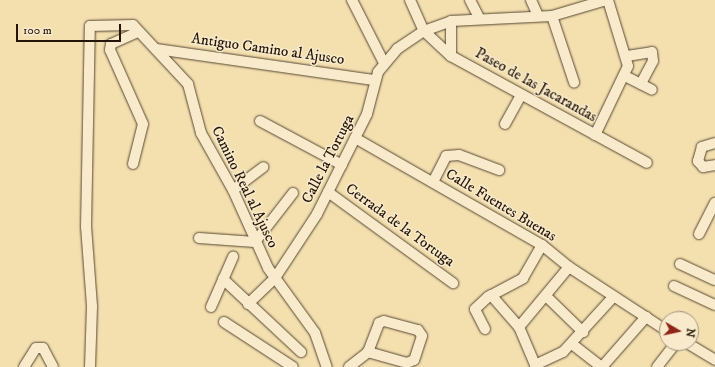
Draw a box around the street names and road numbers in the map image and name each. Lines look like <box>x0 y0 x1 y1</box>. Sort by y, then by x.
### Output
street label: Antiguo Camino al Ajusco <box>190 29 346 69</box>
street label: Paseo de las Jacarandas <box>472 44 600 126</box>
street label: Calle la Tortuga <box>298 112 358 206</box>
street label: Camino Real al Ajusco <box>208 123 282 251</box>
street label: Calle Fuentes Buenas <box>442 165 560 245</box>
street label: Cerrada de la Tortuga <box>342 179 458 271</box>

